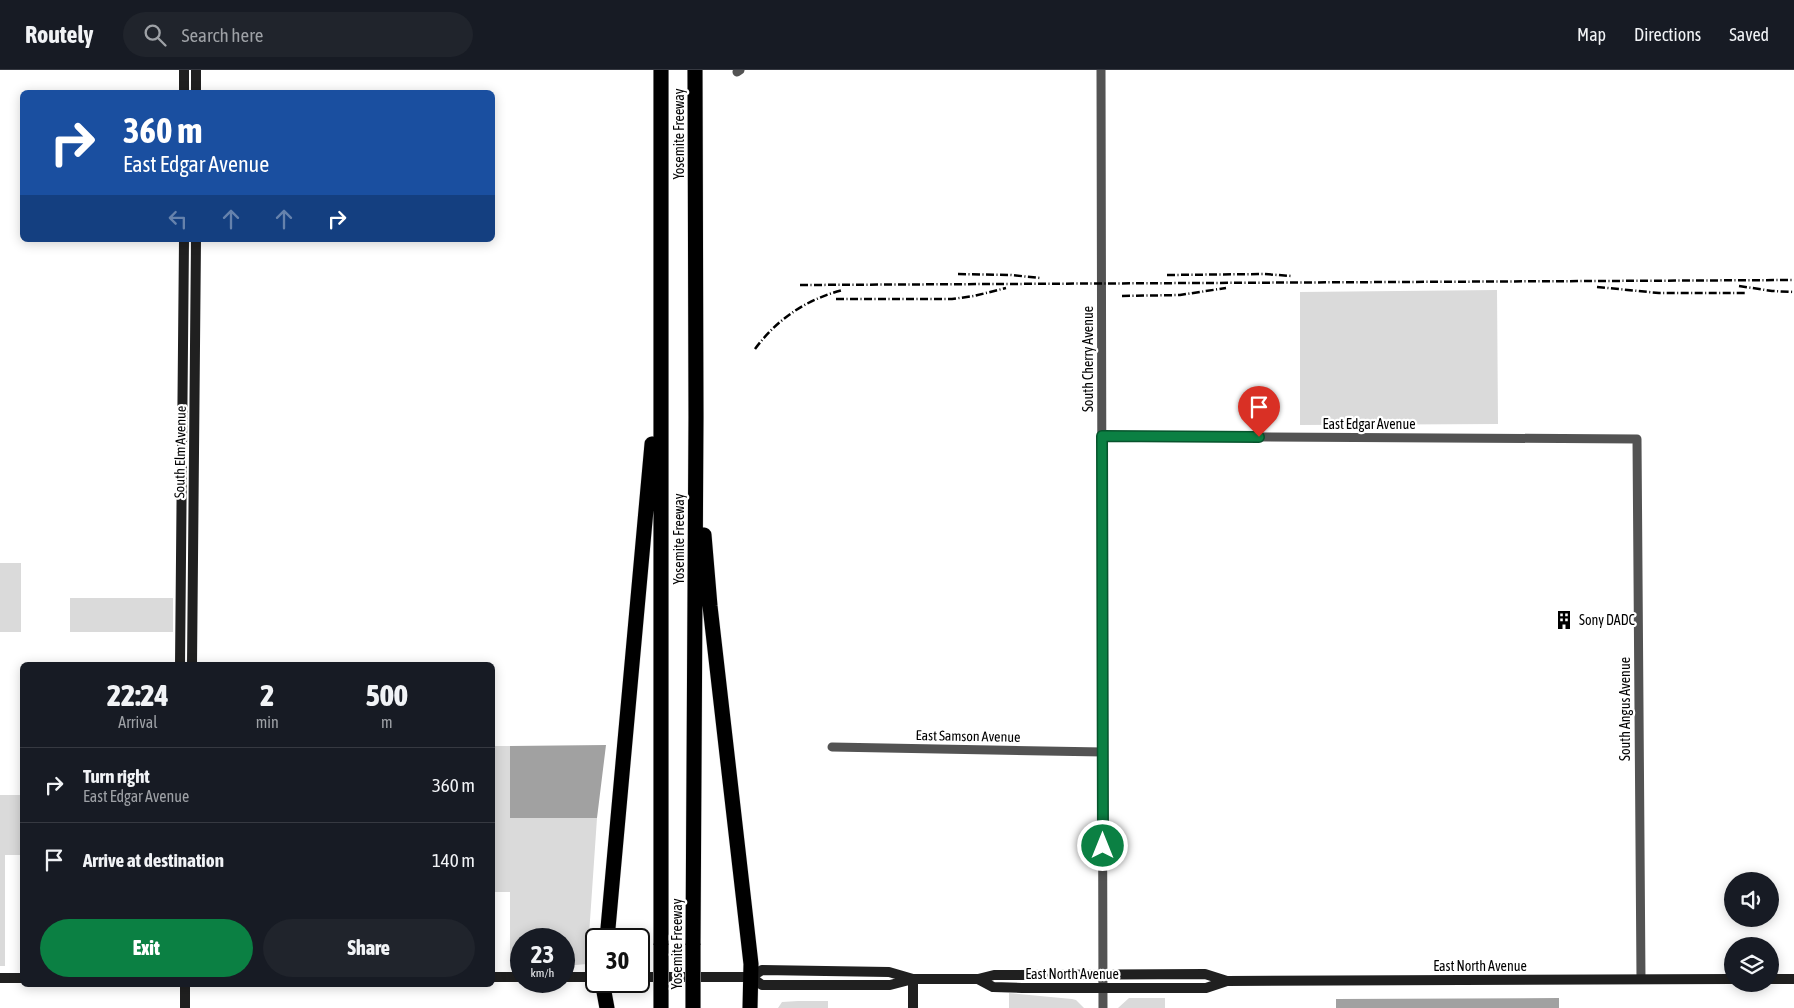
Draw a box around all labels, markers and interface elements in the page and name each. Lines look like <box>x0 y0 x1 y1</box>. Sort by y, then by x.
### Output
search box <box>123 12 473 57</box>
text: Routely <box>25 21 93 48</box>
icon: search <box>141 21 169 49</box>
text: Search here <box>181 24 263 46</box>
text: Map <box>1577 24 1606 45</box>
text: Directions <box>1634 24 1701 45</box>
text: Saved <box>1729 24 1769 45</box>
street label: Yosemite Freeway <box>671 88 687 180</box>
icon: right <box>40 110 105 175</box>
text: 360 m <box>123 110 202 150</box>
text: East Edgar Avenue <box>123 151 269 177</box>
icon: left <box>164 205 192 233</box>
icon: ahead <box>217 205 245 233</box>
icon: ahead <box>270 205 298 233</box>
icon: right <box>323 205 351 233</box>
street label: South Cherry Avenue <box>1080 306 1096 412</box>
pin <box>1238 386 1280 437</box>
icon: arrive <box>1245 393 1273 421</box>
street label: South Elm Avenue <box>171 406 189 498</box>
street label: East Edgar Avenue <box>1322 416 1416 432</box>
street label: Yosemite Freeway <box>671 493 687 585</box>
building icon: Sony DADC <box>1553 609 1575 631</box>
place label: Sony DADC <box>1579 612 1635 628</box>
street label: South Angus Avenue <box>1617 657 1633 761</box>
text: 22:24 <box>107 678 169 712</box>
text: 2 <box>260 678 274 712</box>
text: 500 <box>366 678 408 712</box>
text: Arrival <box>118 713 157 731</box>
text: min <box>256 713 279 731</box>
text: m <box>381 713 393 731</box>
street label: East Samson Avenue <box>915 727 1021 745</box>
text: Turn right <box>83 765 150 787</box>
icon: right <box>40 771 68 799</box>
text: 360 m <box>432 774 475 796</box>
text: East Edgar Avenue <box>83 787 189 805</box>
position arrow <box>1076 819 1128 871</box>
icon: arrive <box>40 846 68 874</box>
text: Arrive at destination <box>83 849 224 871</box>
text: 140 m <box>432 849 475 871</box>
map controls <box>1724 872 1779 992</box>
button: sound <box>1724 872 1779 927</box>
street label: Yosemite Freeway <box>669 898 685 990</box>
button: Exit <box>40 919 253 977</box>
button: Share <box>263 919 475 977</box>
speed limit sign: 30 <box>585 928 650 993</box>
button: layers <box>1724 937 1779 992</box>
text: 23 <box>531 940 554 968</box>
street label: East North Avenue <box>1433 958 1527 974</box>
text: km/h <box>531 966 554 980</box>
street label: East North Avenue <box>1025 966 1119 982</box>

